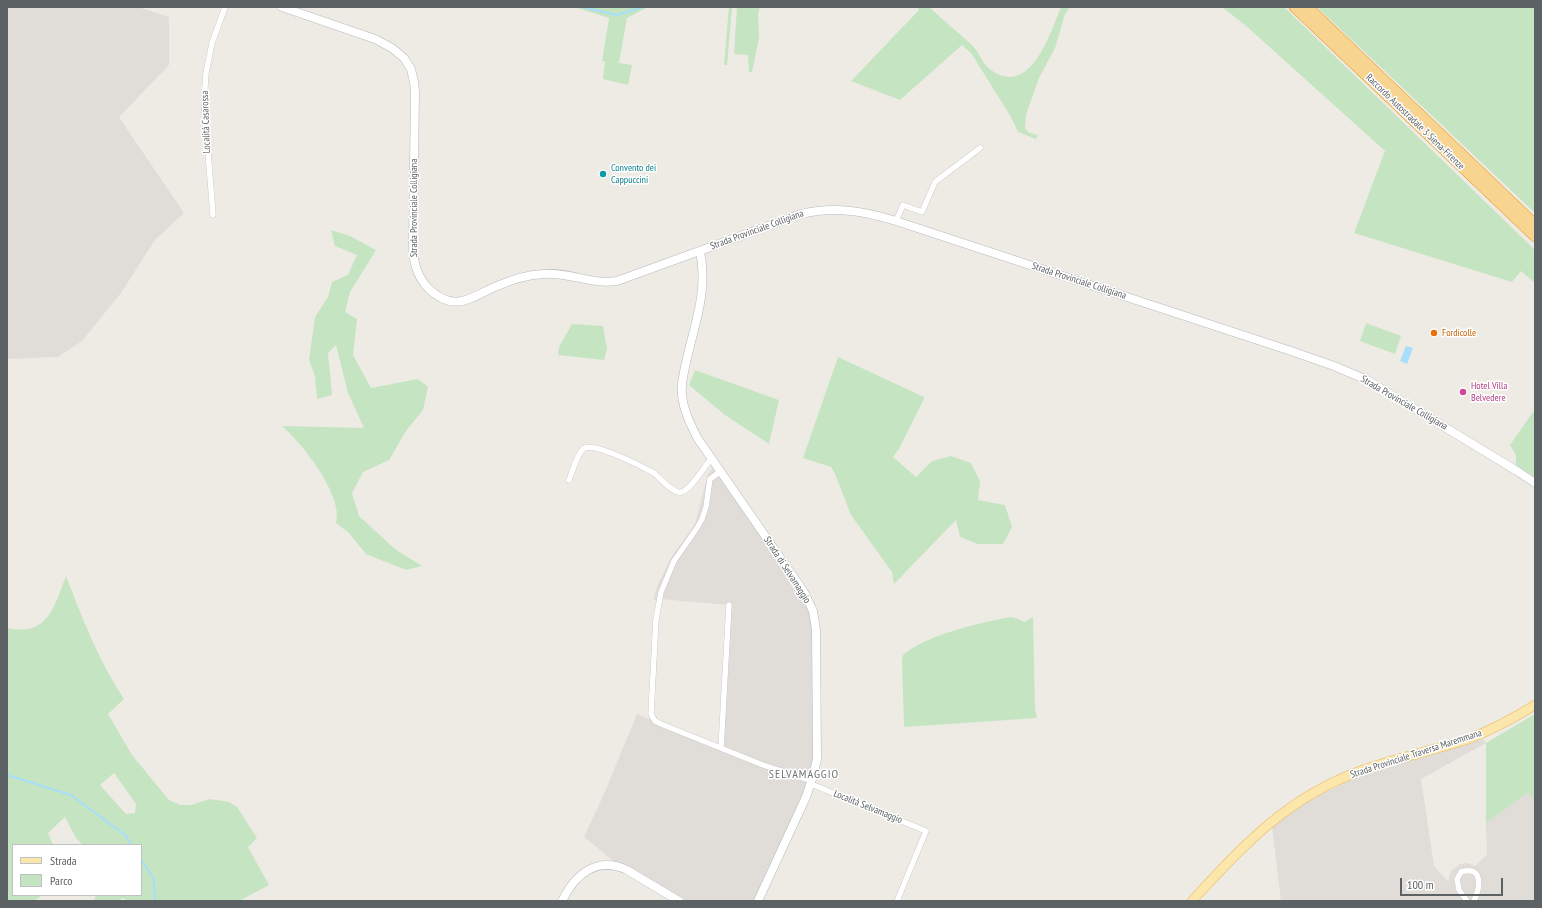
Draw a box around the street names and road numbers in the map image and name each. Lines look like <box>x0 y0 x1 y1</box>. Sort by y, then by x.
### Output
street label: Raccordo Autostradale 3 Siena-Firenze <box>1363 72 1467 172</box>
street label: Località Casarossa <box>199 91 213 153</box>
street label: Strada Provinciale Colligiana <box>408 159 420 257</box>
street label: Strada Provinciale Colligiana <box>709 208 805 252</box>
street label: Strada Provinciale Colligiana <box>1030 260 1128 302</box>
street label: Strada Provinciale Colligiana <box>1358 373 1450 433</box>
street label: Strada di Selvamaggio <box>761 534 813 606</box>
street label: Strada Provinciale Traversa Maremmana <box>1349 727 1483 781</box>
street label: Località Selvamaggio <box>832 788 904 826</box>

